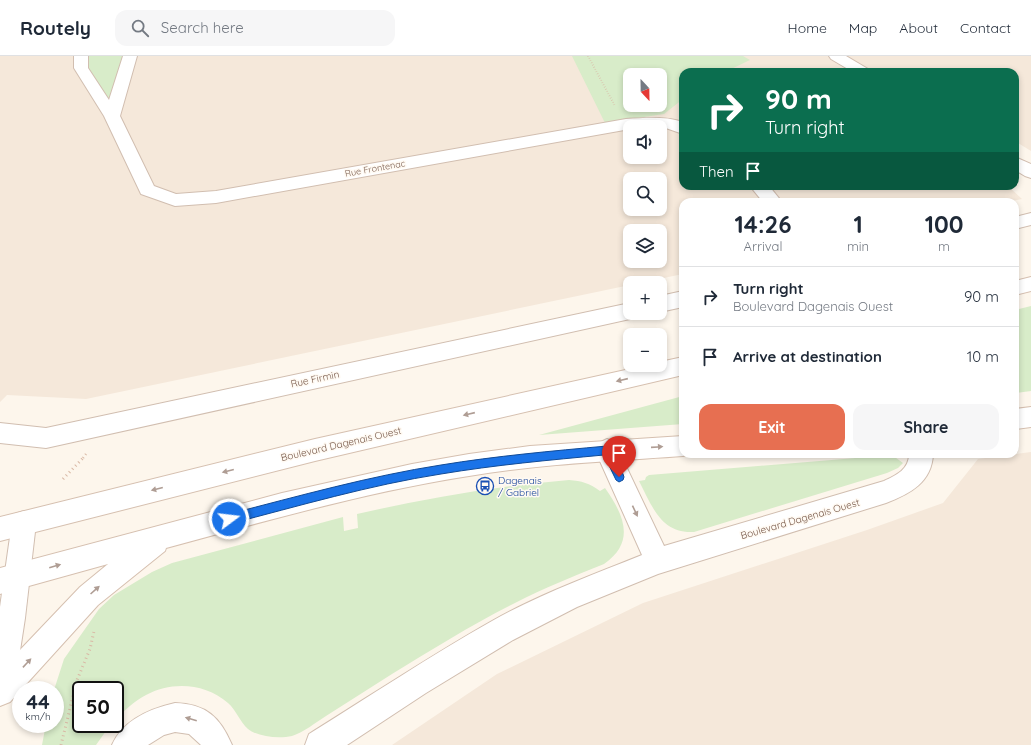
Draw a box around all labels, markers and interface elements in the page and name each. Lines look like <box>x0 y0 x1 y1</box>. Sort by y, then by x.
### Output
search box <box>115 10 395 46</box>
text: Routely <box>20 16 91 40</box>
icon: search <box>129 17 151 39</box>
text: Search here <box>161 18 244 37</box>
text: Home <box>788 19 827 37</box>
text: Map <box>849 19 877 37</box>
text: About <box>899 19 938 37</box>
text: Contact <box>960 19 1011 37</box>
north arrow <box>623 68 667 112</box>
map controls <box>623 68 667 372</box>
text: 90 m <box>765 81 832 116</box>
icon: right <box>699 84 751 136</box>
text: Turn right <box>765 116 845 139</box>
button: sound <box>623 120 667 164</box>
street label: Rue Frontenac <box>344 157 406 179</box>
icon: arrive <box>742 160 764 182</box>
text: Then <box>699 162 734 181</box>
button: search <box>623 172 667 216</box>
text: 14:26 <box>735 209 791 239</box>
text: 1 <box>853 209 863 239</box>
text: 100 <box>925 209 963 239</box>
button: layers <box>623 224 667 268</box>
text: Arrival <box>744 238 782 254</box>
text: min <box>847 238 869 254</box>
text: m <box>938 238 950 254</box>
button: + <box>623 276 667 320</box>
text: Turn right <box>733 279 804 298</box>
icon: right <box>699 286 721 308</box>
text: 90 m <box>964 287 999 306</box>
text: Boulevard Dagenais Ouest <box>733 298 893 314</box>
button: − <box>623 328 667 372</box>
icon: arrive <box>699 346 721 368</box>
text: Arrive at destination <box>733 347 882 366</box>
text: 10 m <box>967 347 999 366</box>
street label: Rue Firmin <box>290 368 340 390</box>
one-way arrow <box>615 377 627 383</box>
button: Exit <box>699 404 845 450</box>
button: Share <box>853 404 999 450</box>
one-way arrow <box>463 412 475 418</box>
street label: Boulevard Dagenais Ouest <box>280 424 403 464</box>
pin <box>602 436 636 477</box>
icon: arrive <box>608 442 630 464</box>
one-way arrow <box>651 444 663 451</box>
one-way arrow <box>222 468 234 474</box>
place label: Dagenais / Gabriel <box>498 474 542 499</box>
bus stop icon: Dagenais / Gabriel <box>475 476 495 496</box>
one-way arrow <box>151 486 163 492</box>
street label: Boulevard Dagenais Ouest <box>739 496 862 542</box>
position arrow <box>208 498 250 540</box>
one-way arrow <box>632 506 638 517</box>
one-way arrow <box>49 563 61 569</box>
one-way arrow <box>90 586 100 595</box>
one-way arrow <box>22 658 32 668</box>
speed limit sign: 50 <box>72 681 124 733</box>
text: 44 <box>26 689 50 714</box>
text: km/h <box>25 710 51 723</box>
one-way arrow <box>184 716 196 722</box>

